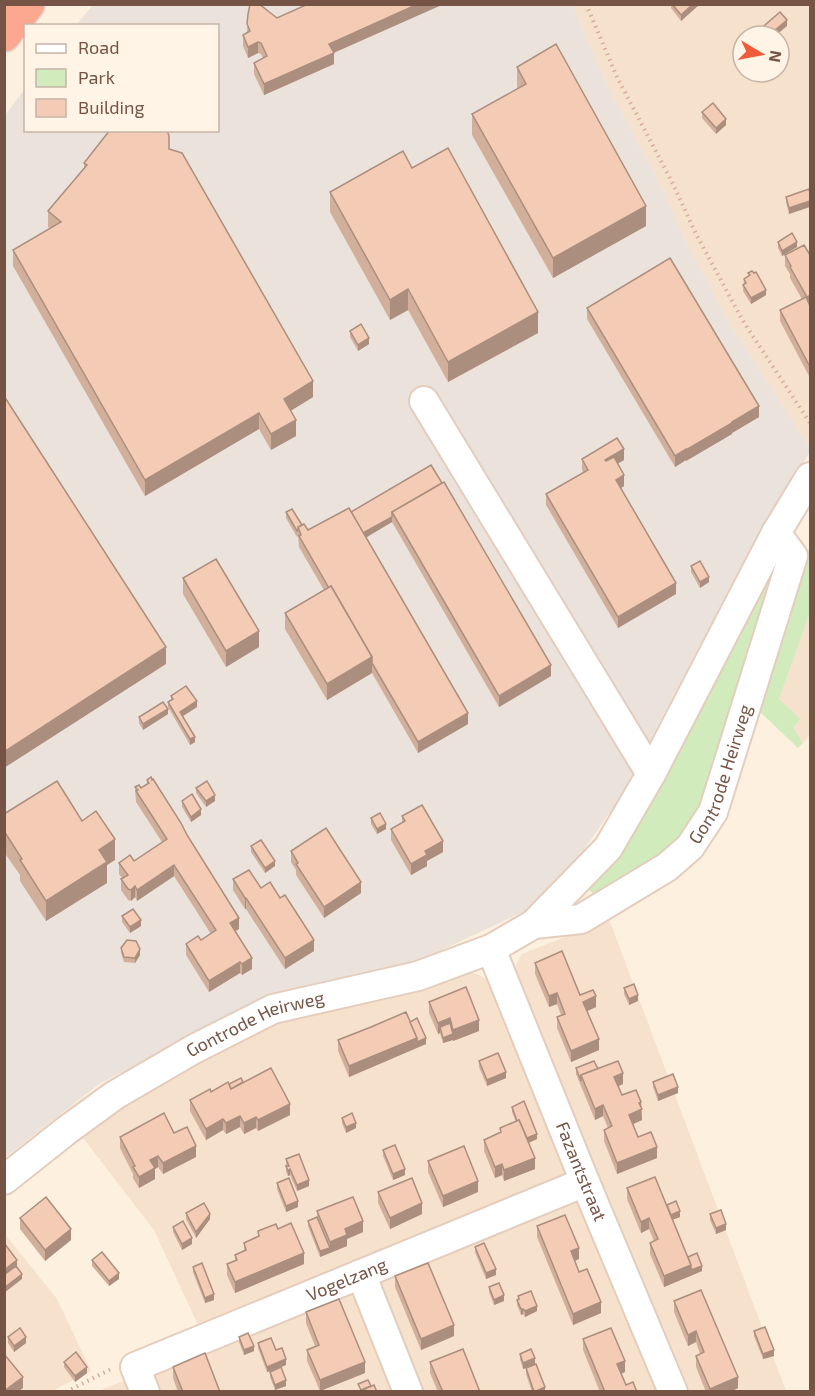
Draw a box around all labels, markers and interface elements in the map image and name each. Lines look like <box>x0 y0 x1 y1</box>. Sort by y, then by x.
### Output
legend <box>24 24 219 132</box>
north arrow <box>731 24 791 84</box>
text: Road <box>78 36 119 58</box>
text: N <box>766 49 787 64</box>
text: Park <box>78 66 115 88</box>
text: Building <box>78 96 145 118</box>
street label: Gontrode Heirweg <box>683 702 756 848</box>
street label: Gontrode Heirweg <box>182 986 326 1061</box>
street label: Fazantstraat <box>552 1118 612 1224</box>
street label: Vogelzang <box>303 1253 390 1305</box>

